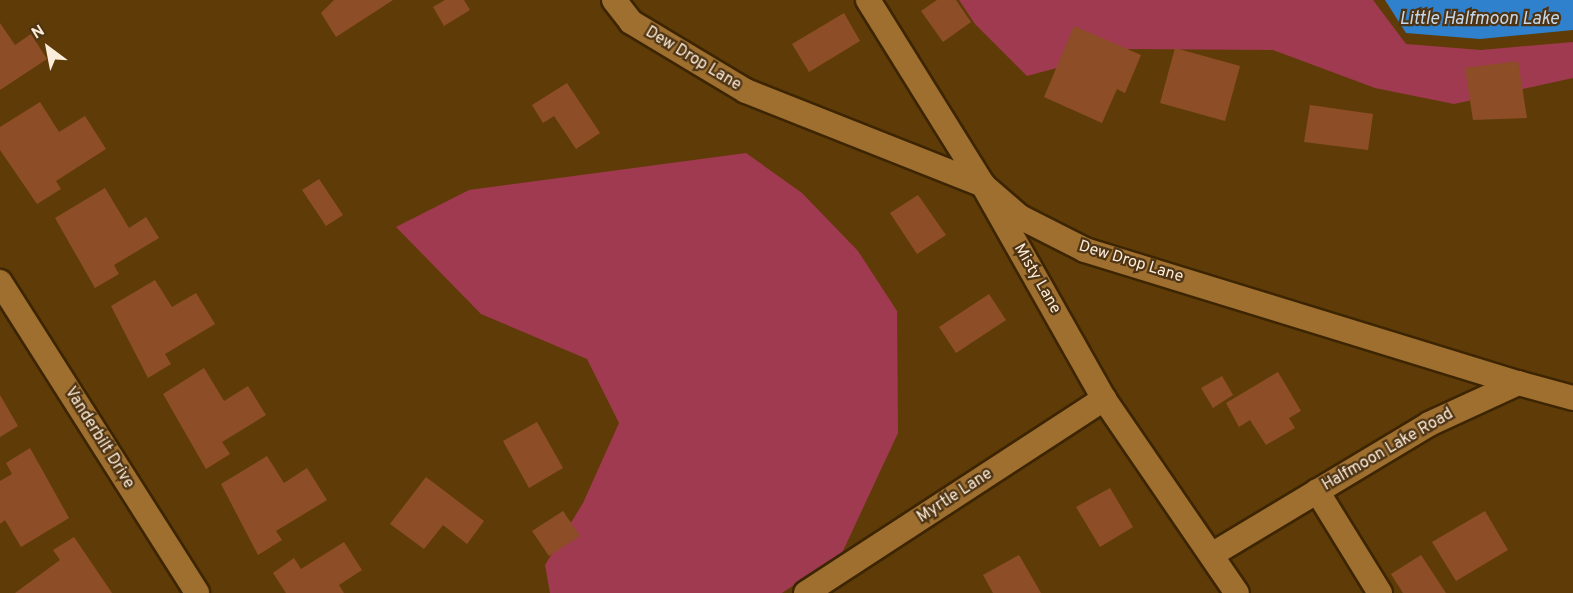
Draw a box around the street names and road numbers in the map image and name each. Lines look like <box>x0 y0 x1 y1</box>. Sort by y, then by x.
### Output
street label: Dew Drop Lane <box>642 23 744 95</box>
street label: Dew Drop Lane <box>1076 237 1186 287</box>
street label: Misty Lane <box>1009 241 1065 317</box>
street label: Vanderbilt Drive <box>60 384 138 492</box>
street label: Halfmoon Lake Road <box>1319 405 1457 495</box>
street label: Myrtle Lane <box>914 465 996 527</box>

